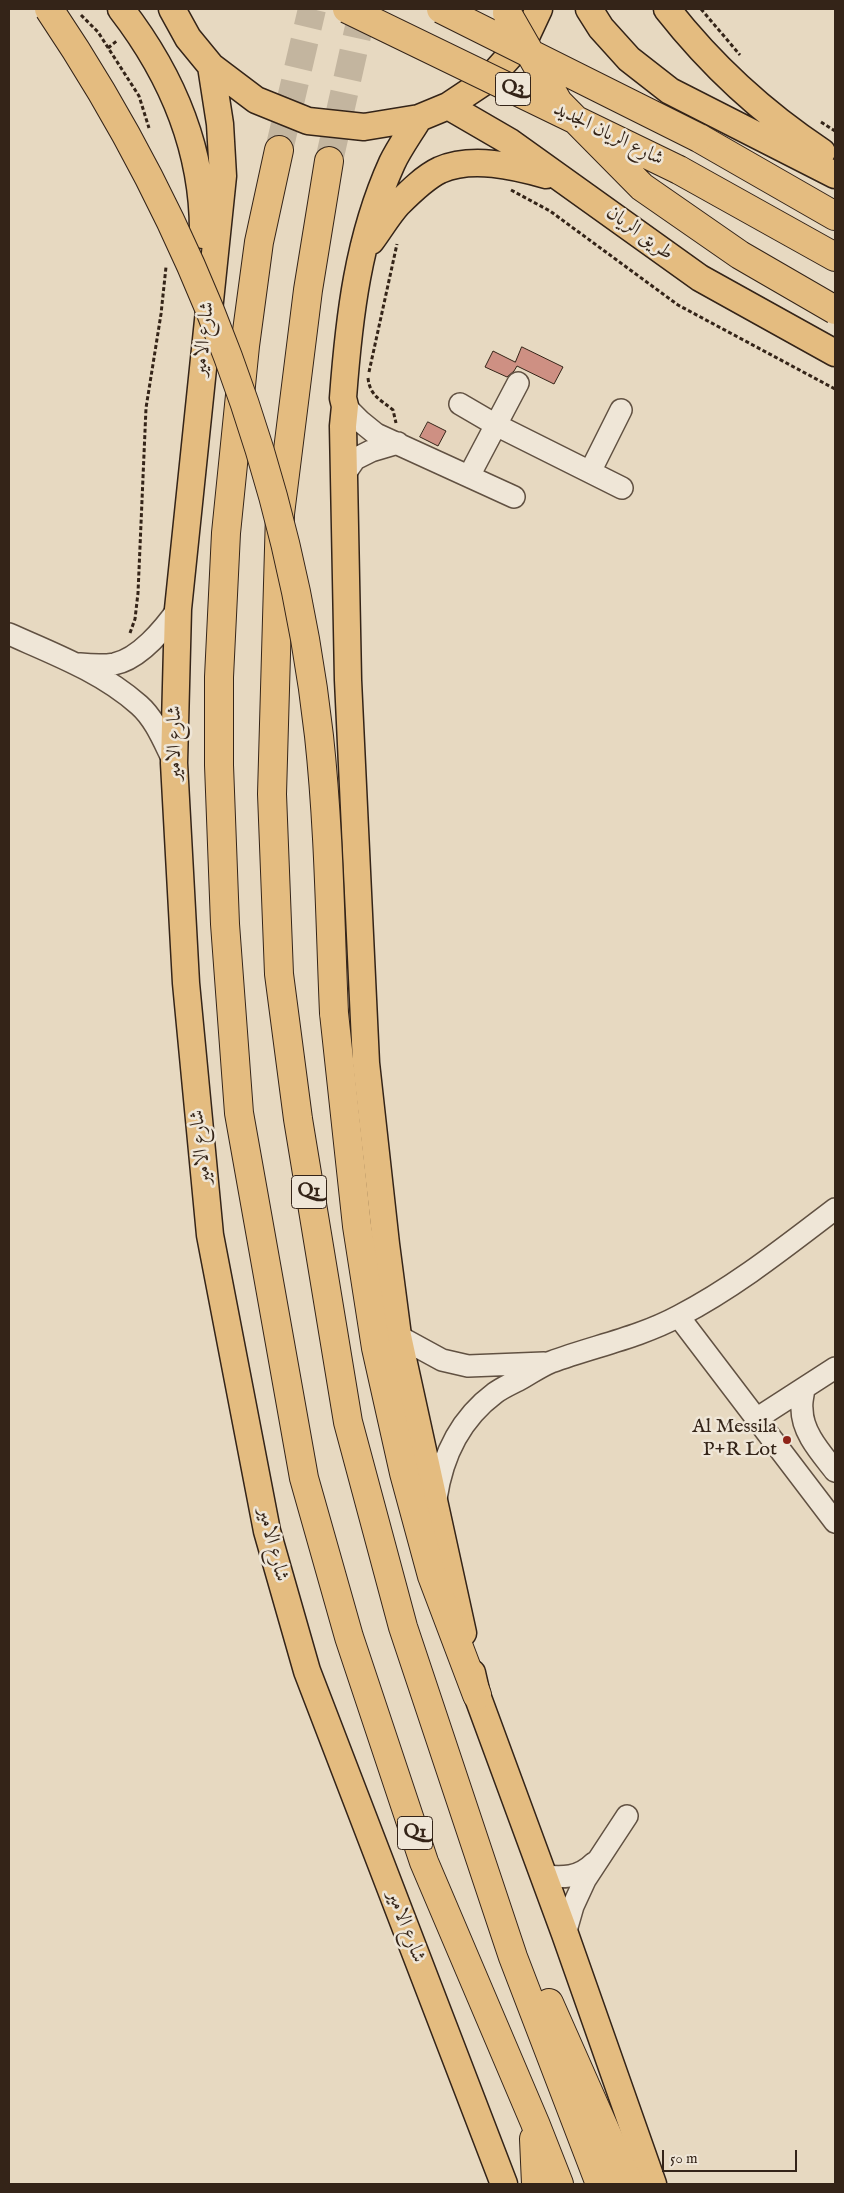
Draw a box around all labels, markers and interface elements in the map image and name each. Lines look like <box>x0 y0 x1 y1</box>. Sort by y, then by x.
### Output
road number: Q3 <box>496 72 530 106</box>
street label: شارع الريان الجديد <box>549 98 667 172</box>
street label: طريق الريان <box>601 201 677 267</box>
street label: شارع الامير <box>189 300 221 378</box>
street label: شارع الامير <box>164 705 188 781</box>
street label: شارع الامير <box>186 1108 218 1186</box>
road number: Q1 <box>292 1176 326 1208</box>
place label: Al Messila P+R Lot <box>692 1416 777 1463</box>
marker: Al Messila P+R Lot <box>781 1434 793 1446</box>
street label: شارع الامير <box>251 1506 293 1584</box>
road number: Q1 <box>398 1816 432 1850</box>
street label: شارع الامير <box>380 1888 430 1966</box>
scale bar <box>664 2140 799 2172</box>
text: 50 m <box>670 2149 698 2168</box>

